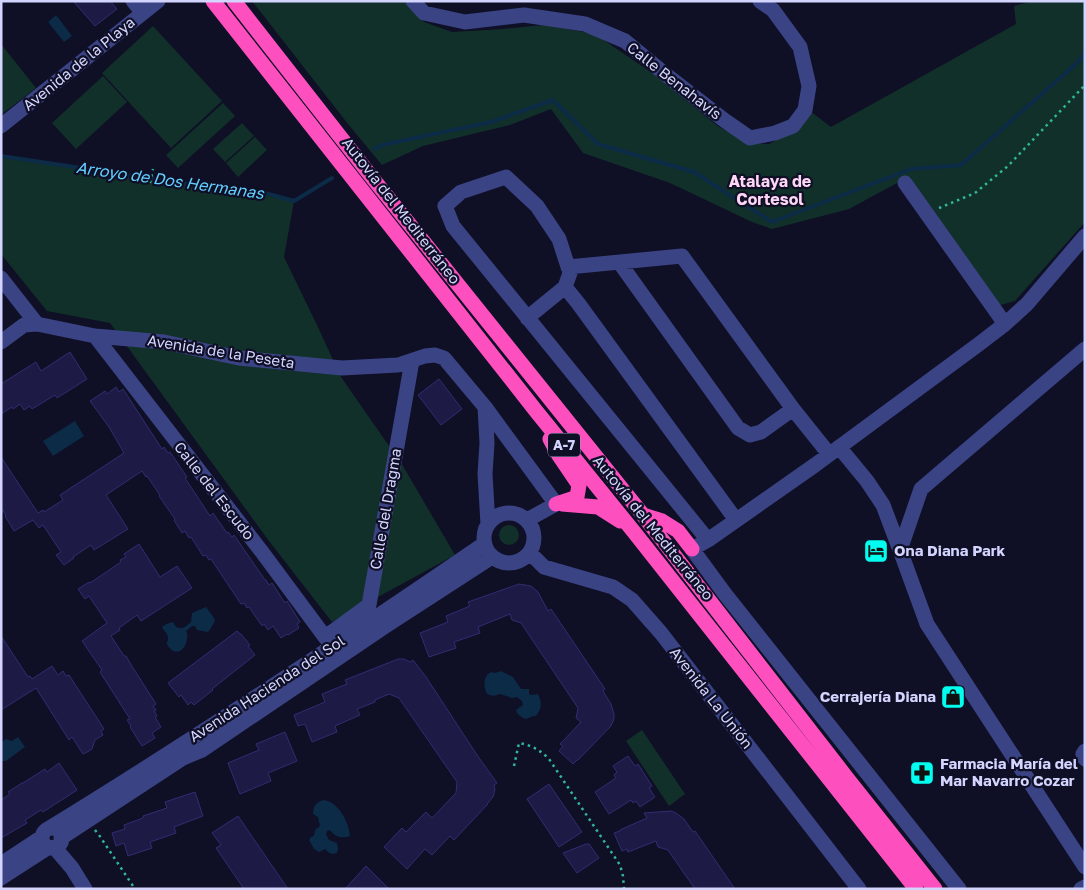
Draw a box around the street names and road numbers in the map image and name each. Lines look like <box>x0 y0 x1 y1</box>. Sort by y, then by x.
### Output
street label: Avenida de la Playa <box>19 13 138 114</box>
street label: Calle Benahavís <box>624 38 725 123</box>
street label: Autovía del Mediterráneo <box>339 133 465 287</box>
street label: Avenida de la Peseta <box>146 330 296 372</box>
road number: A-7 <box>548 434 580 456</box>
street label: Calle del Escudo <box>171 438 259 543</box>
street label: Calle del Dragma <box>365 447 405 571</box>
street label: Autovía del Mediterráneo <box>590 451 718 603</box>
street label: Avenida Hacienda del Sol <box>185 631 348 745</box>
street label: Avenida La Unión <box>667 643 757 752</box>

